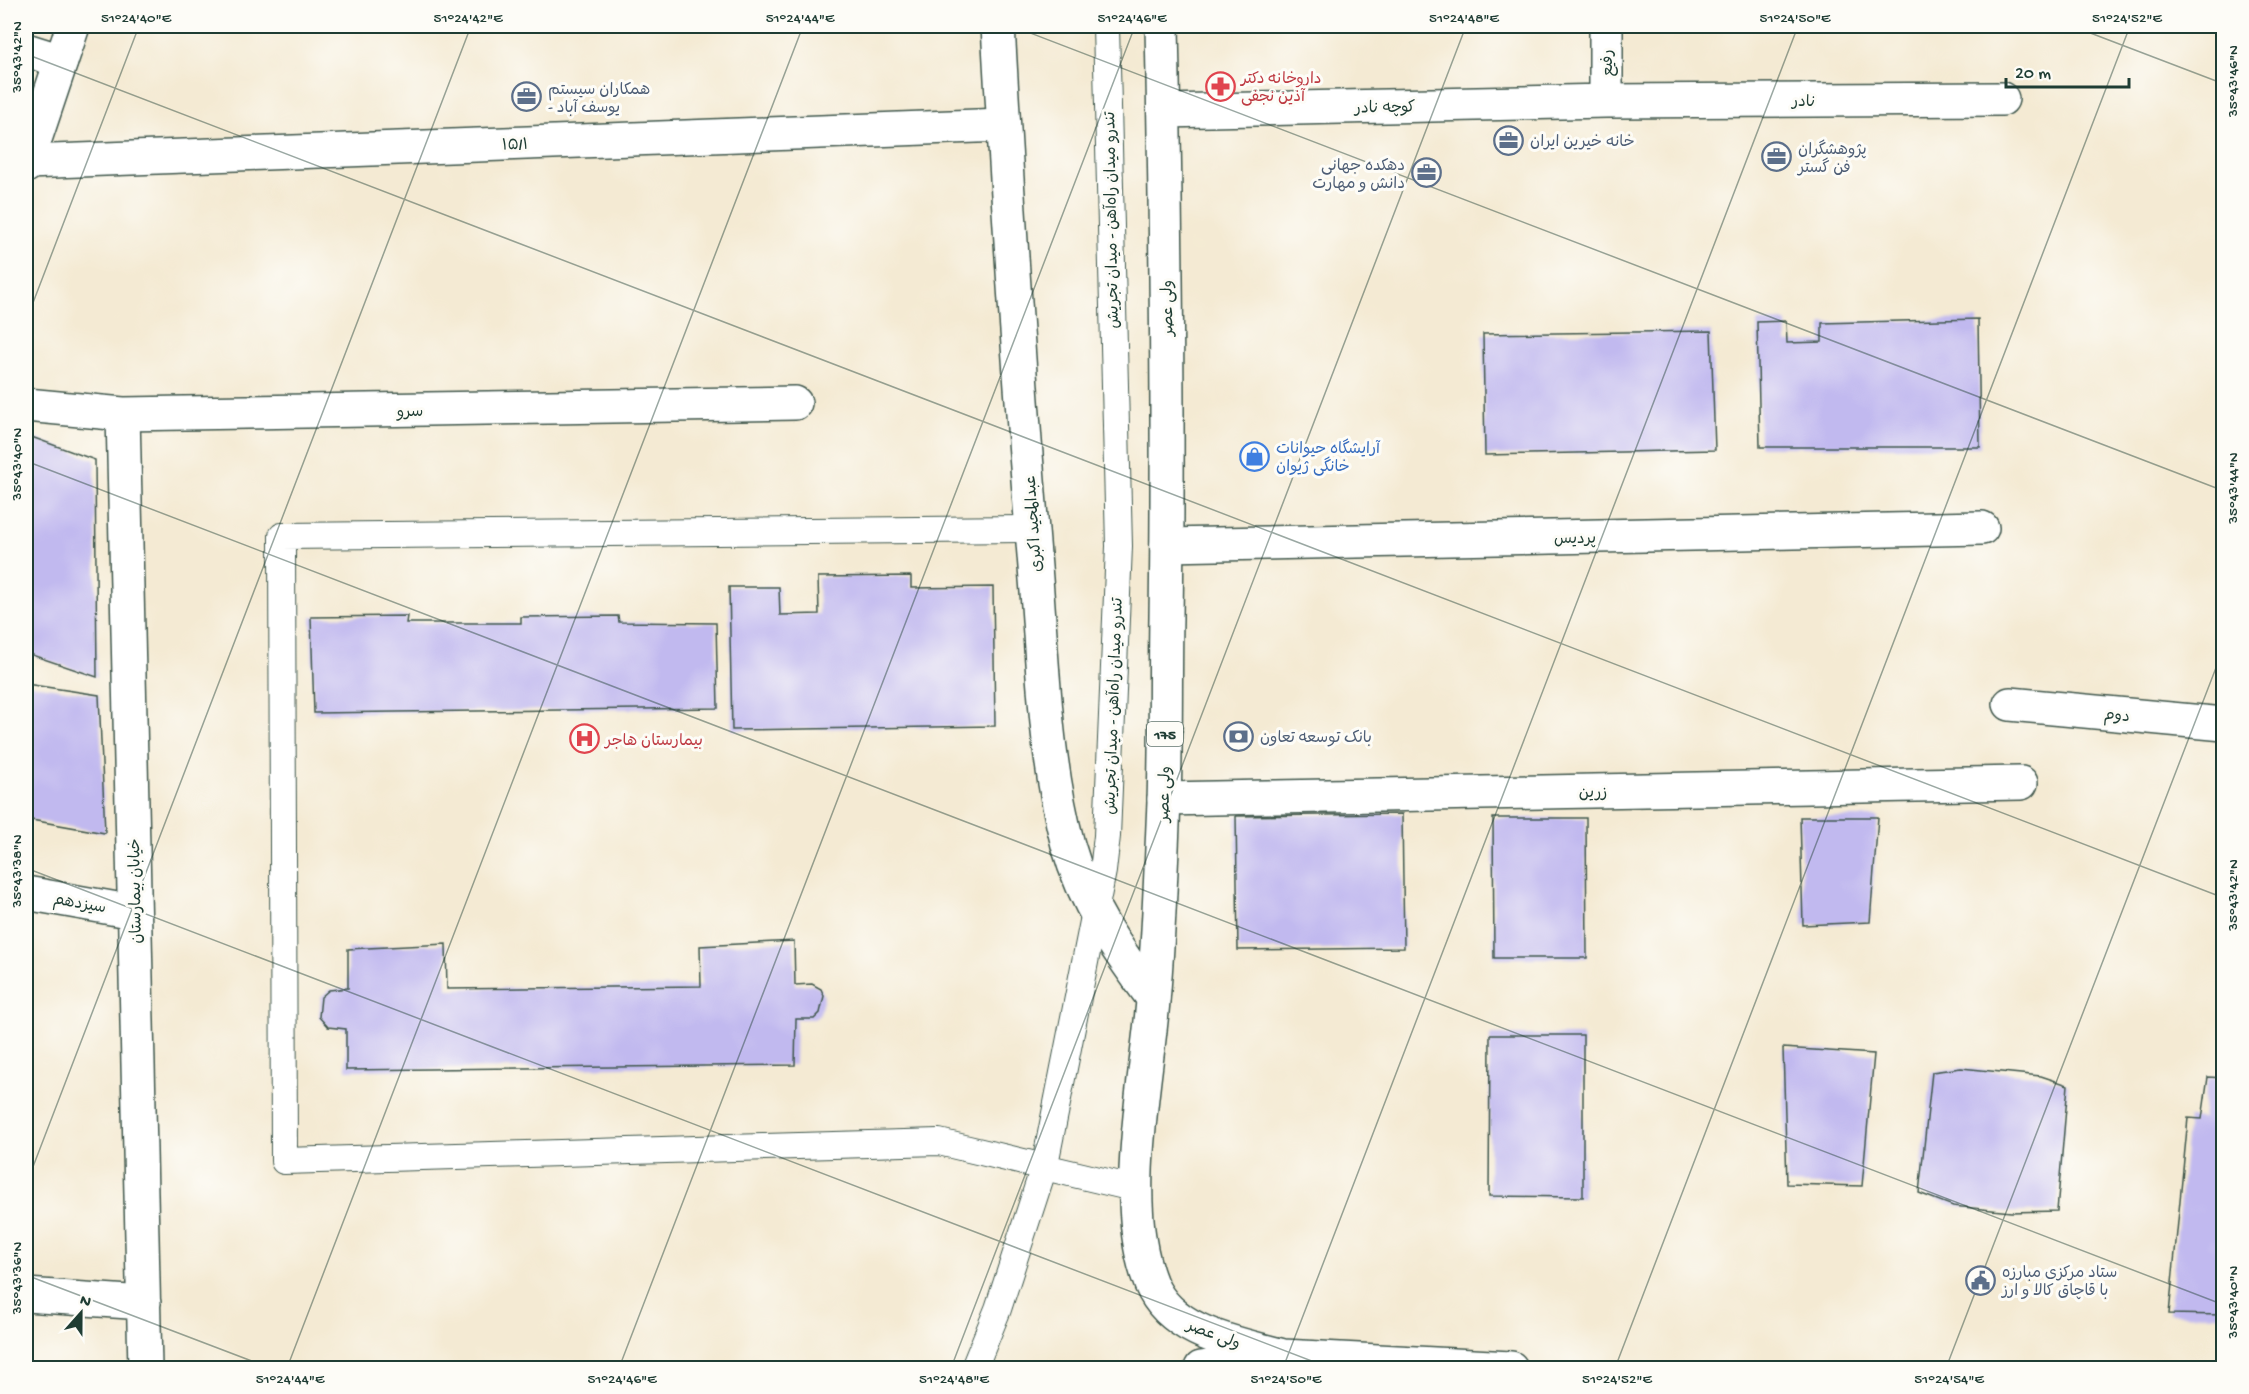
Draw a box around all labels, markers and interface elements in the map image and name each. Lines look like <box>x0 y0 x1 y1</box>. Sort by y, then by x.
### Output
text: 51°24'40"E <box>101 10 172 28</box>
text: 51°24'42"E <box>434 10 503 28</box>
text: 51°24'44"E <box>766 10 835 28</box>
text: 51°24'46"E <box>1097 10 1167 28</box>
text: 51°24'48"E <box>1429 10 1500 28</box>
text: 51°24'50"E <box>1760 10 1831 28</box>
text: 51°24'52"E <box>2092 10 2163 28</box>
text: 35°43'42"N <box>9 21 27 94</box>
text: 35°43'46"N <box>2225 45 2243 118</box>
street label: رفیع <box>1600 49 1619 77</box>
scale bar <box>2006 51 2129 89</box>
text: 20 m <box>2015 64 2051 85</box>
pharmacy icon: داروخانه دکتر آذین نجفی <box>1204 70 1236 102</box>
place label: داروخانه دکتر آذین نجفی <box>1239 71 1322 108</box>
office icon: همکاران سیستم - یوسف آباد <box>511 81 543 113</box>
place label: همکاران سیستم - یوسف آباد <box>548 82 650 119</box>
street label: نادر <box>1790 94 1816 113</box>
street label: کوچه نادر <box>1353 99 1416 120</box>
street label: تندرو میدان راه‌آهن - میدان تجریش <box>1101 111 1125 329</box>
office icon: خانه خیرین ایران <box>1493 124 1525 156</box>
place label: خانه خیرین ایران <box>1530 134 1635 153</box>
street label: ۱۵/۱ <box>502 137 529 156</box>
place label: پژوهشگران فن گستر <box>1796 139 1867 179</box>
office icon: پژوهشگران فن گستر <box>1761 141 1793 173</box>
office icon: دهکده جهانی دانش و مهارت <box>1410 157 1442 189</box>
place label: دهکده جهانی دانش و مهارت <box>1312 158 1405 195</box>
street label: ولی عصر <box>1160 280 1180 338</box>
street label: سرو <box>396 404 424 423</box>
text: 35°43'40"N <box>9 427 27 501</box>
place label: آرایشگاه حیوانات خانگی ژیوان <box>1276 438 1381 478</box>
shop icon: آرایشگاه حیوانات خانگی ژیوان <box>1239 440 1271 472</box>
text: 35°43'44"N <box>2225 452 2243 525</box>
street label: عبدالمجید اکبری <box>1023 475 1048 573</box>
street label: پردیس <box>1554 531 1596 550</box>
street label: تندرو میدان راه‌آهن - میدان تجریش <box>1101 597 1129 815</box>
street label: دوم <box>2103 707 2130 728</box>
bank icon: بانک توسعه تعاون <box>1223 720 1255 752</box>
road number: 175 <box>1147 722 1183 746</box>
hospital icon: بیمارستان هاجر <box>568 723 600 755</box>
place label: بانک توسعه تعاون <box>1260 729 1372 749</box>
place label: بیمارستان هاجر <box>603 733 703 752</box>
street label: ولی عصر <box>1156 766 1177 825</box>
street label: زرین <box>1579 785 1607 804</box>
text: 35°43'38"N <box>9 834 27 909</box>
street label: خیابان بیمارستان <box>127 838 148 944</box>
text: 35°43'42"N <box>2225 859 2243 932</box>
street label: سیزدهم <box>52 891 107 919</box>
text: 35°43'36"N <box>9 1242 27 1315</box>
public building icon: ستاد مرکزی مبارزه با قاچاق کالا و ارز <box>1965 1264 1997 1296</box>
place label: ستاد مرکزی مبارزه با قاچاق کالا و ارز <box>2000 1265 2117 1302</box>
text: 35°43'40"N <box>2225 1265 2243 1339</box>
north arrow <box>51 1283 111 1343</box>
text: N <box>77 1292 94 1313</box>
street label: ولی عصر <box>1181 1317 1242 1355</box>
text: 51°24'44"E <box>256 1371 325 1389</box>
text: 51°24'46"E <box>587 1371 657 1389</box>
text: 51°24'48"E <box>919 1371 990 1389</box>
text: 51°24'50"E <box>1251 1371 1322 1389</box>
text: 51°24'52"E <box>1582 1371 1653 1389</box>
text: 51°24'54"E <box>1914 1371 1984 1389</box>

